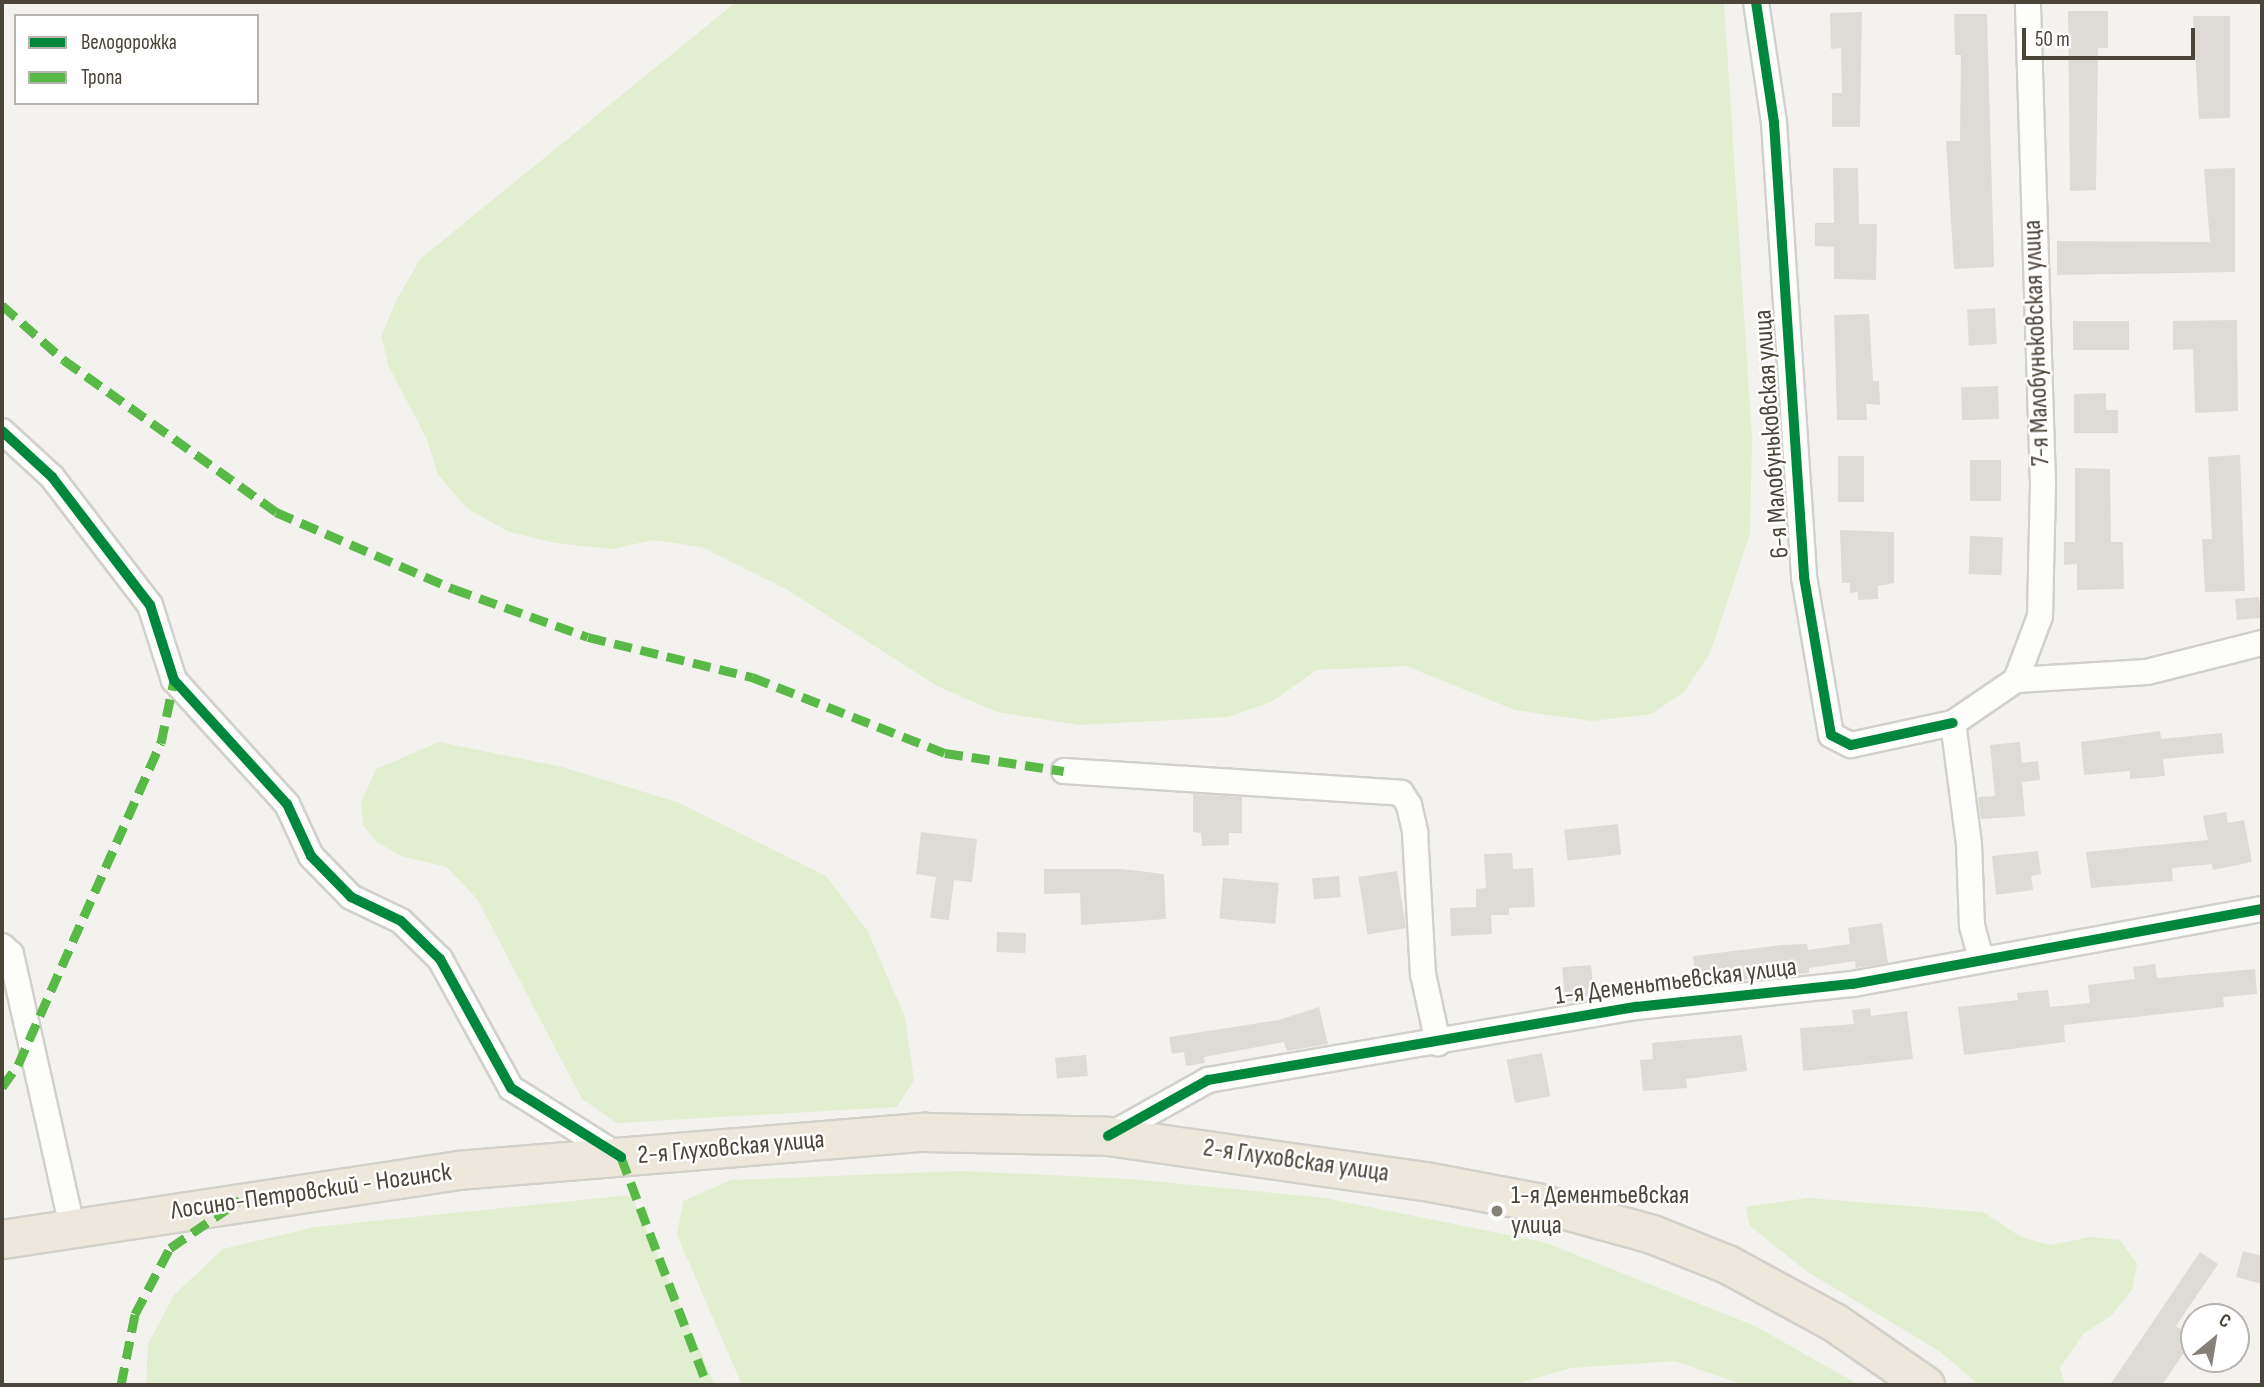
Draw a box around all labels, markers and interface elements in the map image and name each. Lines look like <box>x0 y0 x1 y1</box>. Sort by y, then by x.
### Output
legend <box>14 14 259 105</box>
scale bar <box>2026 14 2199 58</box>
text: 50 m <box>2035 27 2070 52</box>
text: Велодорожка <box>81 30 177 55</box>
text: Тропа <box>81 65 122 90</box>
street label: 7-я Малобуньковская улица <box>2017 219 2057 467</box>
street label: 6-я Малобуньковская улица <box>1748 309 1796 559</box>
street label: 1-я Деменьтьевская улица <box>1553 952 1799 1012</box>
street label: 2-я Глуховская улица <box>636 1124 826 1172</box>
street label: 2-я Глуховская улица <box>1201 1133 1391 1189</box>
street label: Лосино-Петровский - Ногинск <box>169 1157 453 1227</box>
place label: 1-я Дементьевская улица <box>1511 1180 1689 1242</box>
marker: 1-я Дементьевская улица <box>1489 1203 1505 1219</box>
north arrow <box>2180 1303 2250 1373</box>
text: С <box>2215 1309 2235 1334</box>

